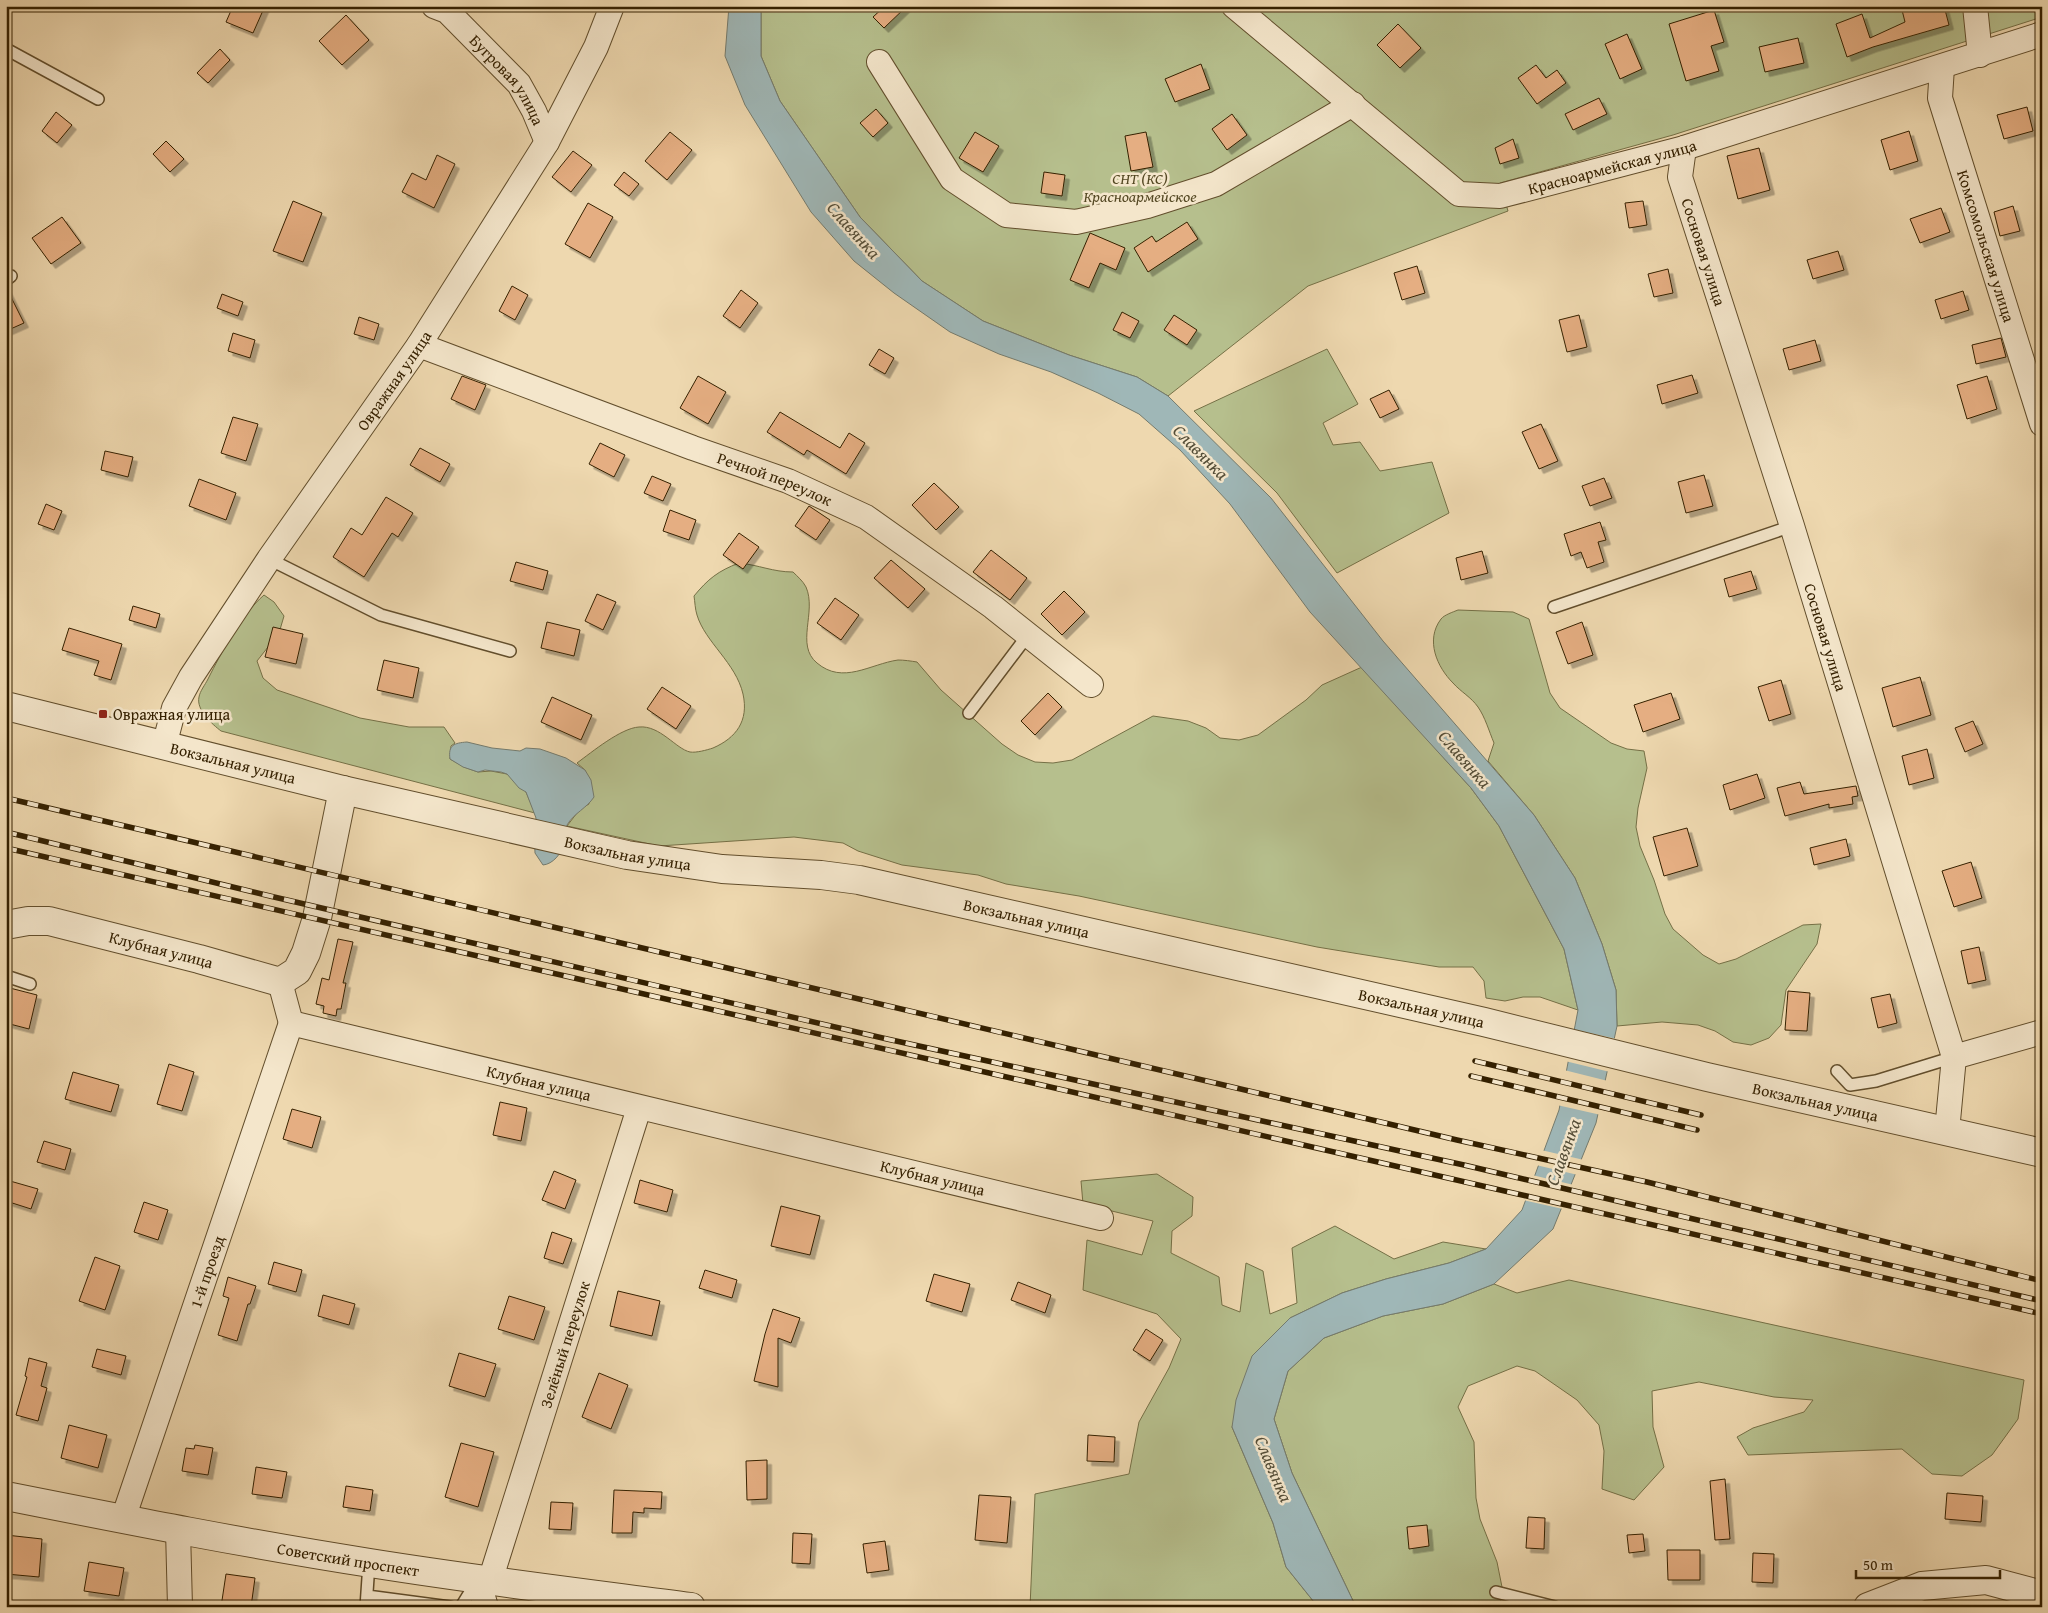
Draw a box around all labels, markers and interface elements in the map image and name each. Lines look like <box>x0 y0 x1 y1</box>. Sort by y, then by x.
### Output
street label: Бугровая улица <box>464 29 551 129</box>
street label: Красноармейская улица <box>1525 133 1700 200</box>
park label: СНТ (КС) Красноармейское <box>1083 166 1197 208</box>
street label: Комсомольская улица <box>1951 167 2022 326</box>
water label: Славянка <box>821 195 888 265</box>
street label: Сосновая улица <box>1676 195 1733 309</box>
street label: Овражная улица <box>351 325 437 435</box>
water label: Славянка <box>1167 418 1236 487</box>
street label: Речной переулок <box>714 445 837 512</box>
street label: Сосновая улица <box>1798 580 1854 694</box>
place label: Овражная улица <box>113 702 231 726</box>
marker: Овражная улица <box>97 708 109 720</box>
water label: Славянка <box>1432 724 1498 795</box>
street label: Вокзальная улица <box>168 735 299 790</box>
street label: Вокзальная улица <box>562 829 693 876</box>
street label: Вокзальная улица <box>961 892 1092 944</box>
street label: Клубная улица <box>106 925 216 975</box>
street label: Вокзальная улица <box>1356 982 1487 1034</box>
street label: Клубная улица <box>484 1059 594 1107</box>
street label: Вокзальная улица <box>1750 1076 1881 1128</box>
water label: Славянка <box>1538 1114 1588 1189</box>
street label: Клубная улица <box>878 1153 988 1202</box>
street label: 1-й проезд <box>183 1232 230 1311</box>
street label: Зелёный переулок <box>533 1277 596 1411</box>
water label: Славянка <box>1248 1432 1300 1507</box>
street label: Советский проспект <box>275 1536 421 1582</box>
scale bar <box>1856 1548 1999 1580</box>
text: 50 m <box>1863 1554 1894 1575</box>

